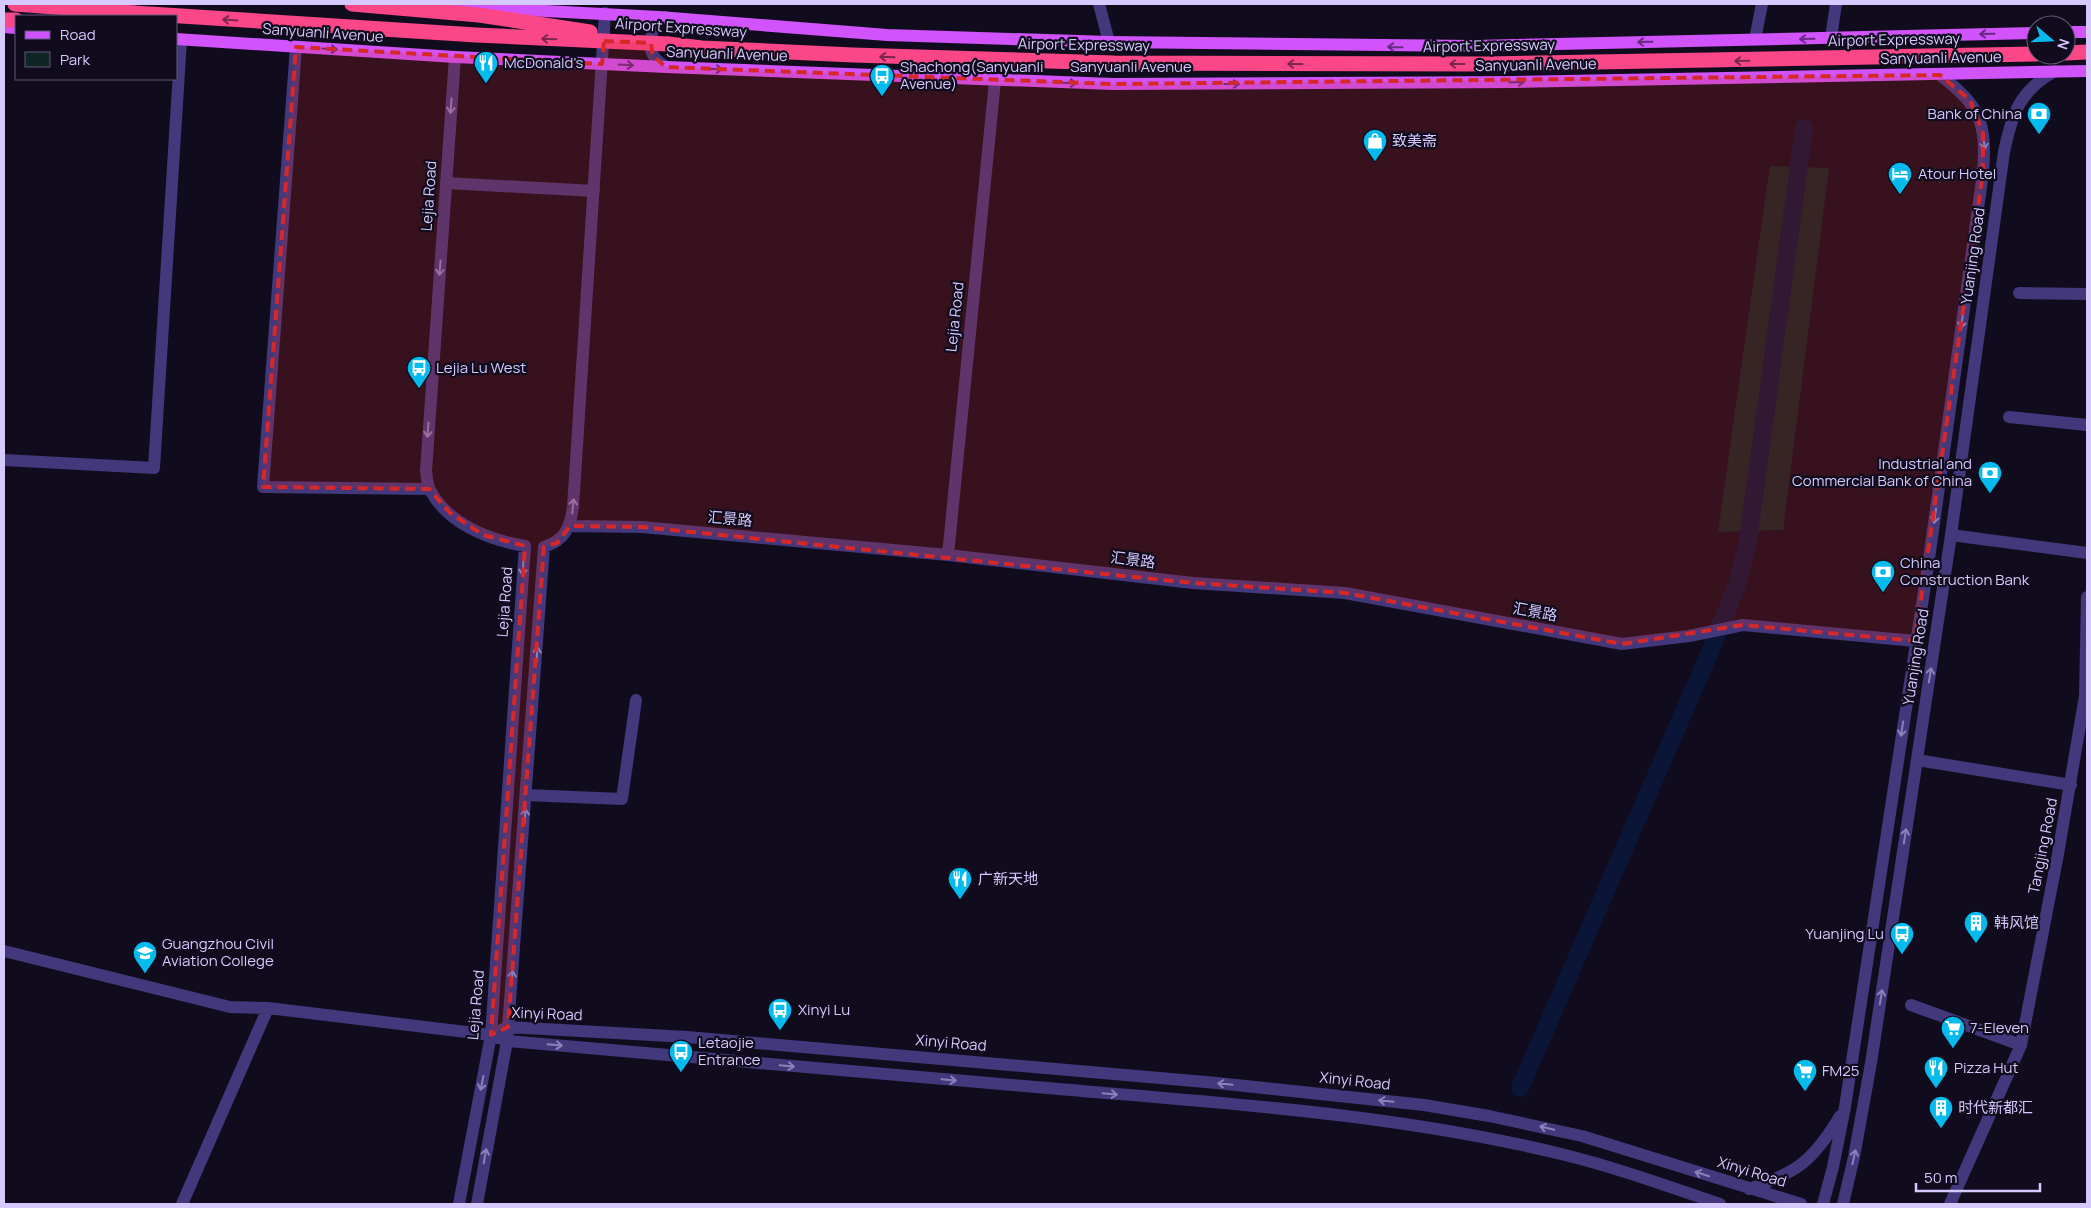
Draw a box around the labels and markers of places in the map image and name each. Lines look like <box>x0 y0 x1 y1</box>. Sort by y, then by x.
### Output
restaurant icon: McDonald's <box>473 50 499 84</box>
place label: McDonald's <box>504 52 583 73</box>
place label: Shachong(Sanyuanli Avenue) <box>900 56 1043 94</box>
bus stop icon: Shachong(Sanyuanli Avenue) <box>869 63 895 97</box>
bank icon: Bank of China <box>2026 101 2052 135</box>
place label: Bank of China <box>1928 103 2022 124</box>
shop icon: 致美斋 <box>1362 128 1388 162</box>
place label: 致美斋 <box>1392 130 1437 151</box>
hotel icon: Atour Hotel <box>1887 161 1913 195</box>
place label: Atour Hotel <box>1918 163 1996 184</box>
bus stop icon: Lejia Lu West <box>406 355 432 389</box>
place label: Lejia Lu West <box>436 357 526 378</box>
place label: Industrial and Commercial Bank of China <box>1792 453 1972 491</box>
bank icon: Industrial and Commercial Bank of China <box>1977 460 2003 494</box>
place label: China Construction Bank <box>1900 552 2030 590</box>
bank icon: China Construction Bank <box>1870 559 1896 593</box>
restaurant icon: 广新天地 <box>947 866 973 900</box>
place label: 广新天地 <box>978 868 1038 889</box>
building icon: 韩风馆 <box>1963 910 1989 944</box>
place label: 韩风馆 <box>1994 912 2039 933</box>
bus stop icon: Yuanjing Lu <box>1889 921 1915 955</box>
place label: Yuanjing Lu <box>1805 923 1884 944</box>
place label: Guangzhou Civil Aviation College <box>162 933 274 971</box>
school or university icon: Guangzhou Civil Aviation College <box>132 940 158 974</box>
bus stop icon: Xinyi Lu <box>767 997 793 1031</box>
place label: Xinyi Lu <box>798 999 850 1020</box>
supermarket icon: 7-Eleven <box>1940 1015 1966 1049</box>
place label: 7-Eleven <box>1970 1017 2029 1038</box>
place label: Letaojie Entrance <box>698 1032 761 1070</box>
bus stop icon: Letaojie Entrance <box>668 1039 694 1073</box>
restaurant icon: Pizza Hut <box>1923 1055 1949 1089</box>
place label: Pizza Hut <box>1954 1057 2019 1078</box>
supermarket icon: FM25 <box>1792 1058 1818 1092</box>
place label: FM25 <box>1822 1060 1859 1081</box>
building icon: 时代新都汇 <box>1928 1095 1954 1129</box>
place label: 时代新都汇 <box>1958 1097 2033 1118</box>

